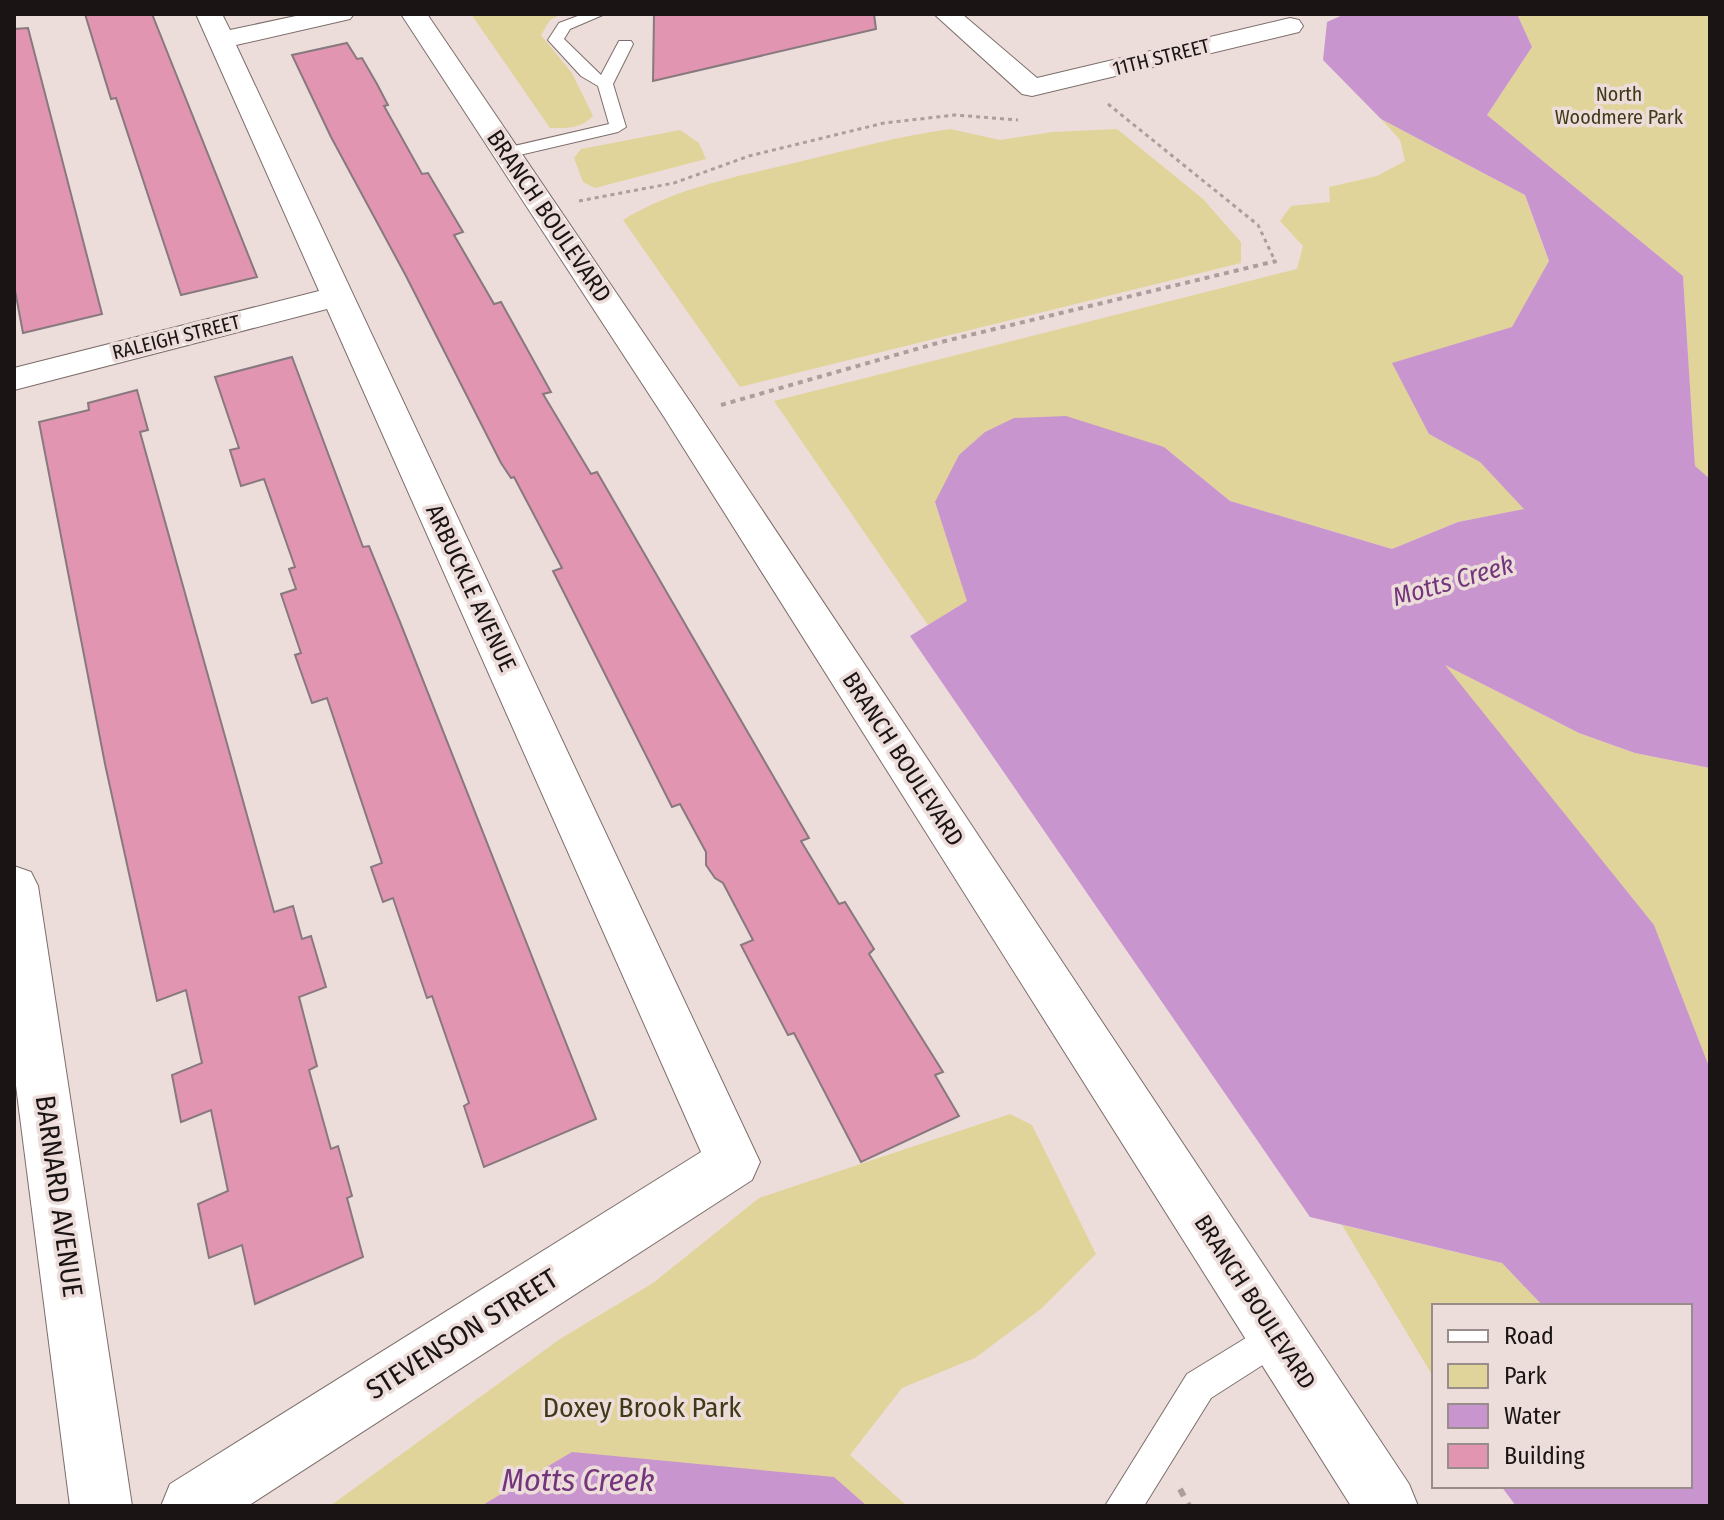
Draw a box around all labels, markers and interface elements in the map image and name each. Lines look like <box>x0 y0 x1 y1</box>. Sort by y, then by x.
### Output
street label: 11TH STREET <box>1110 33 1213 81</box>
park label: North Woodmere Park <box>1555 82 1684 129</box>
street label: BRANCH BOULEVARD <box>481 125 617 307</box>
street label: RALEIGH STREET <box>110 309 243 364</box>
street label: ARBUCKLE AVENUE <box>420 500 522 676</box>
water label: Motts Creek <box>1389 549 1517 613</box>
street label: BRANCH BOULEVARD <box>836 667 970 851</box>
street label: BARNARD AVENUE <box>29 1093 89 1299</box>
street label: BRANCH BOULEVARD <box>1188 1210 1322 1394</box>
street label: STEVENSON STREET <box>360 1262 564 1406</box>
legend <box>1432 1304 1692 1488</box>
text: Road <box>1504 1322 1554 1350</box>
text: Park <box>1504 1362 1547 1390</box>
park label: Doxey Brook Park <box>543 1391 742 1424</box>
text: Water <box>1504 1402 1561 1430</box>
text: Building <box>1504 1442 1586 1470</box>
water label: Motts Creek <box>501 1461 655 1499</box>

